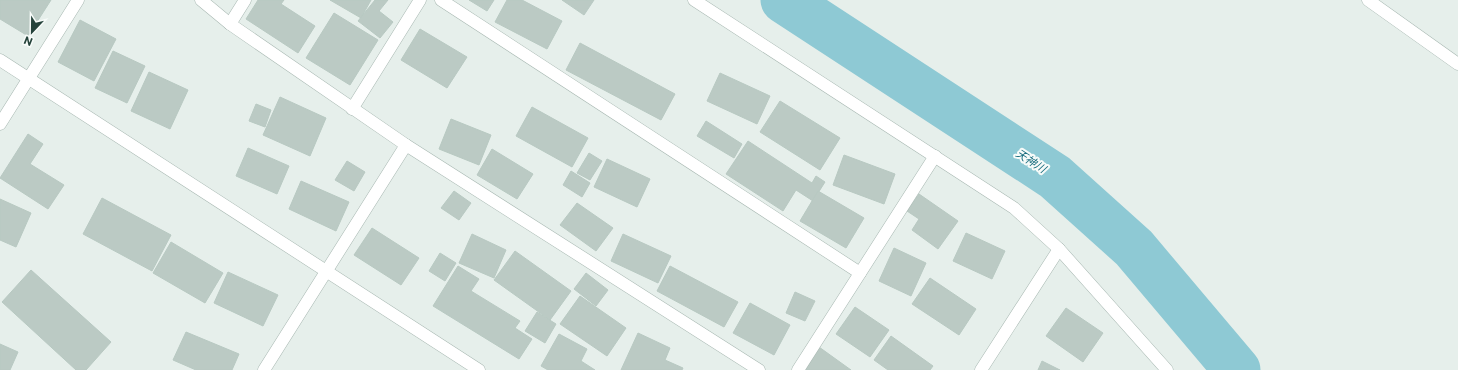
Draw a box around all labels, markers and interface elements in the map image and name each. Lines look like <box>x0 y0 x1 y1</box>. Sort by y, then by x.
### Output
north arrow <box>12 12 52 52</box>
text: N <box>22 34 34 49</box>
water label: 天神川 <box>1014 146 1049 176</box>

